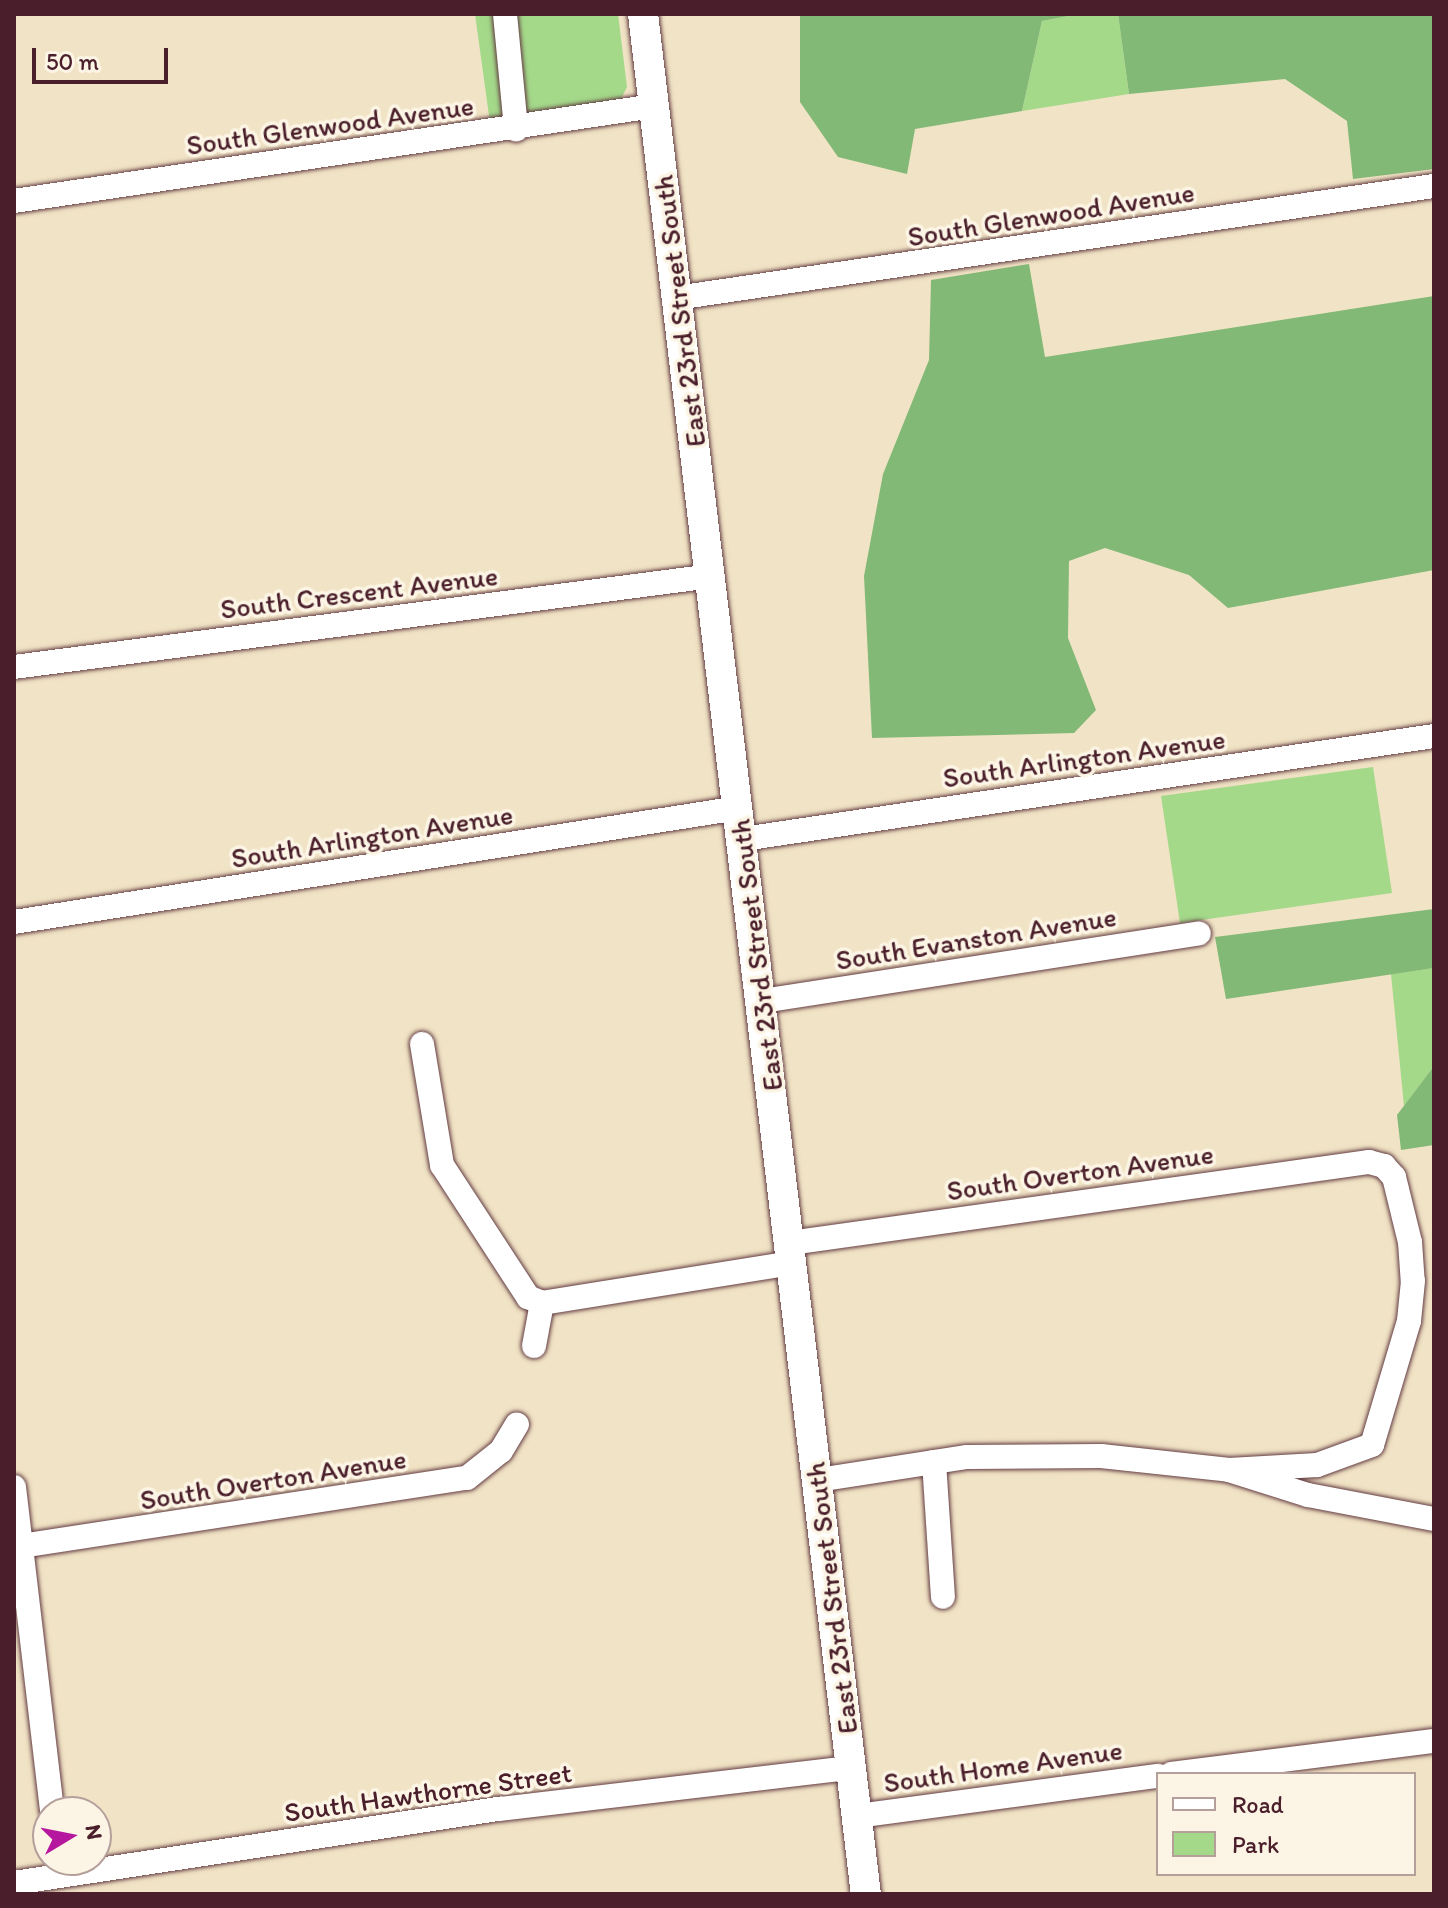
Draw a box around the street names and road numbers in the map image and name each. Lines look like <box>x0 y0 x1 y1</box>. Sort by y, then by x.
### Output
street label: South Glenwood Avenue <box>185 88 475 162</box>
street label: East 23rd Street South <box>646 174 712 448</box>
street label: South Glenwood Avenue <box>906 175 1196 253</box>
street label: South Crescent Avenue <box>219 558 499 626</box>
street label: South Arlington Avenue <box>940 722 1228 794</box>
street label: South Arlington Avenue <box>228 797 516 875</box>
street label: East 23rd Street South <box>723 818 789 1092</box>
street label: South Evanston Avenue <box>835 899 1117 977</box>
street label: South Overton Avenue <box>945 1137 1215 1207</box>
street label: South Overton Avenue <box>138 1441 408 1517</box>
street label: East 23rd Street South <box>798 1461 864 1735</box>
street label: South Home Avenue <box>881 1733 1125 1799</box>
street label: South Hawthorne Street <box>283 1755 573 1829</box>

